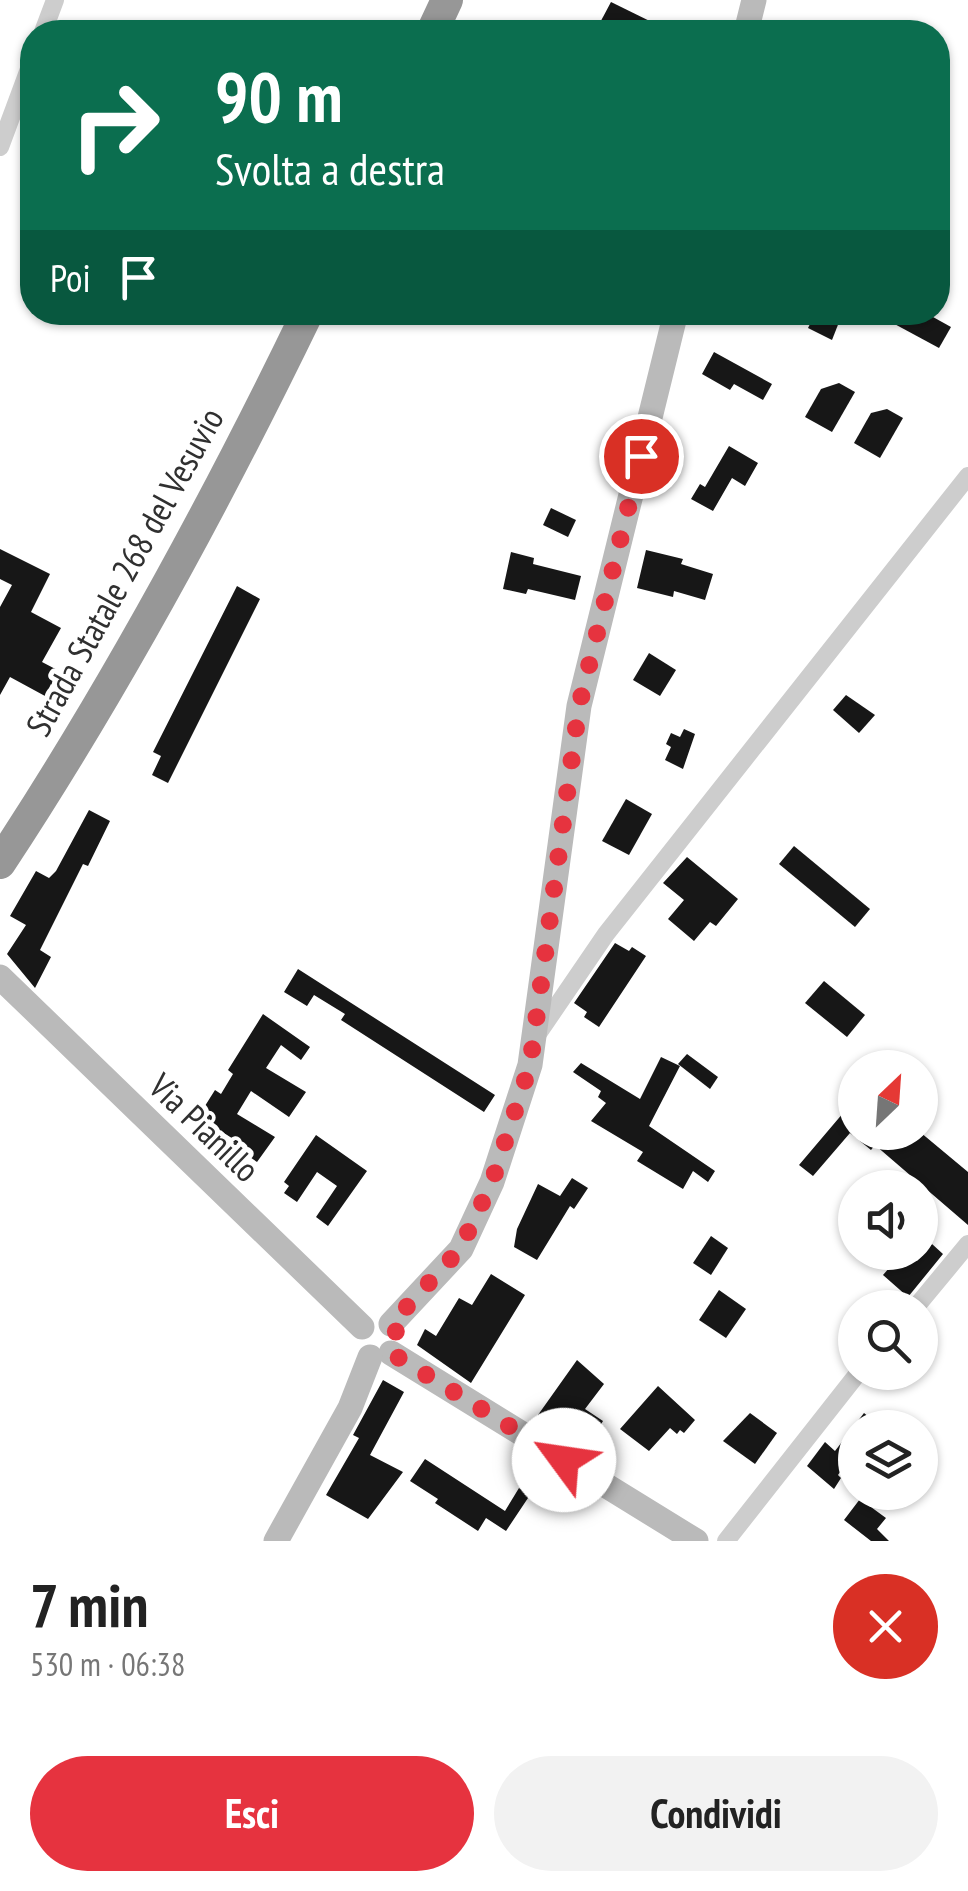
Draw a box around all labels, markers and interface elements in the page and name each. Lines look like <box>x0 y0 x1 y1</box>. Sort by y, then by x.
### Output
text: 90 m <box>215 51 343 141</box>
icon: right <box>50 60 180 190</box>
text: Svolta a destra <box>215 139 445 197</box>
icon: arrive <box>111 250 166 305</box>
text: Poi <box>50 253 91 302</box>
street label: Strada Statale 268 del Vesuvio <box>15 399 234 744</box>
pin <box>599 414 684 499</box>
icon: arrive <box>614 429 669 484</box>
north arrow <box>838 1050 938 1150</box>
map controls <box>838 1050 938 1510</box>
street label: Via Pianillo <box>139 1062 270 1191</box>
button: sound <box>838 1170 938 1270</box>
button: search <box>838 1290 938 1390</box>
position arrow <box>512 1408 616 1512</box>
button: layers <box>838 1410 938 1510</box>
text: 7 min <box>30 1566 149 1644</box>
button: close <box>833 1574 938 1679</box>
text: 530 m · 06:38 <box>30 1643 185 1685</box>
button: Esci <box>30 1756 474 1871</box>
button: Condividi <box>494 1756 938 1871</box>

